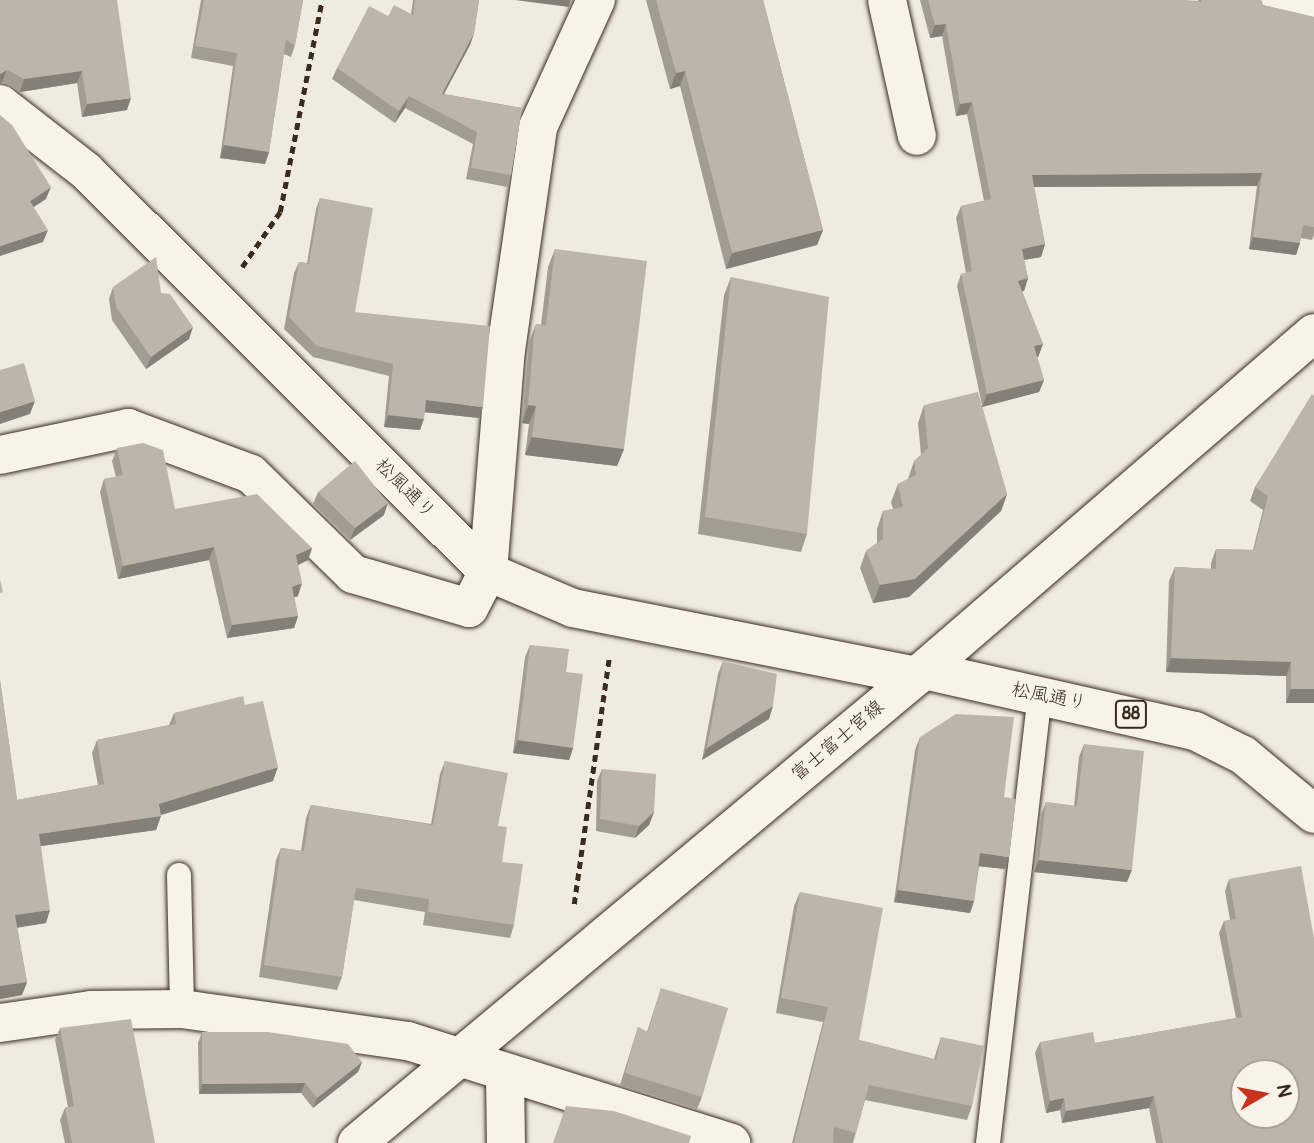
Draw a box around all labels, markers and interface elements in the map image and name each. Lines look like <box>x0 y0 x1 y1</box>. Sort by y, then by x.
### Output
street label: 松風通り <box>370 454 440 524</box>
street label: 松風通り <box>1010 679 1088 715</box>
street label: 富士富士宮線 <box>787 696 889 786</box>
road number: 88 <box>1114 700 1148 728</box>
north arrow <box>1230 1059 1300 1129</box>
text: N <box>1271 1082 1297 1099</box>

